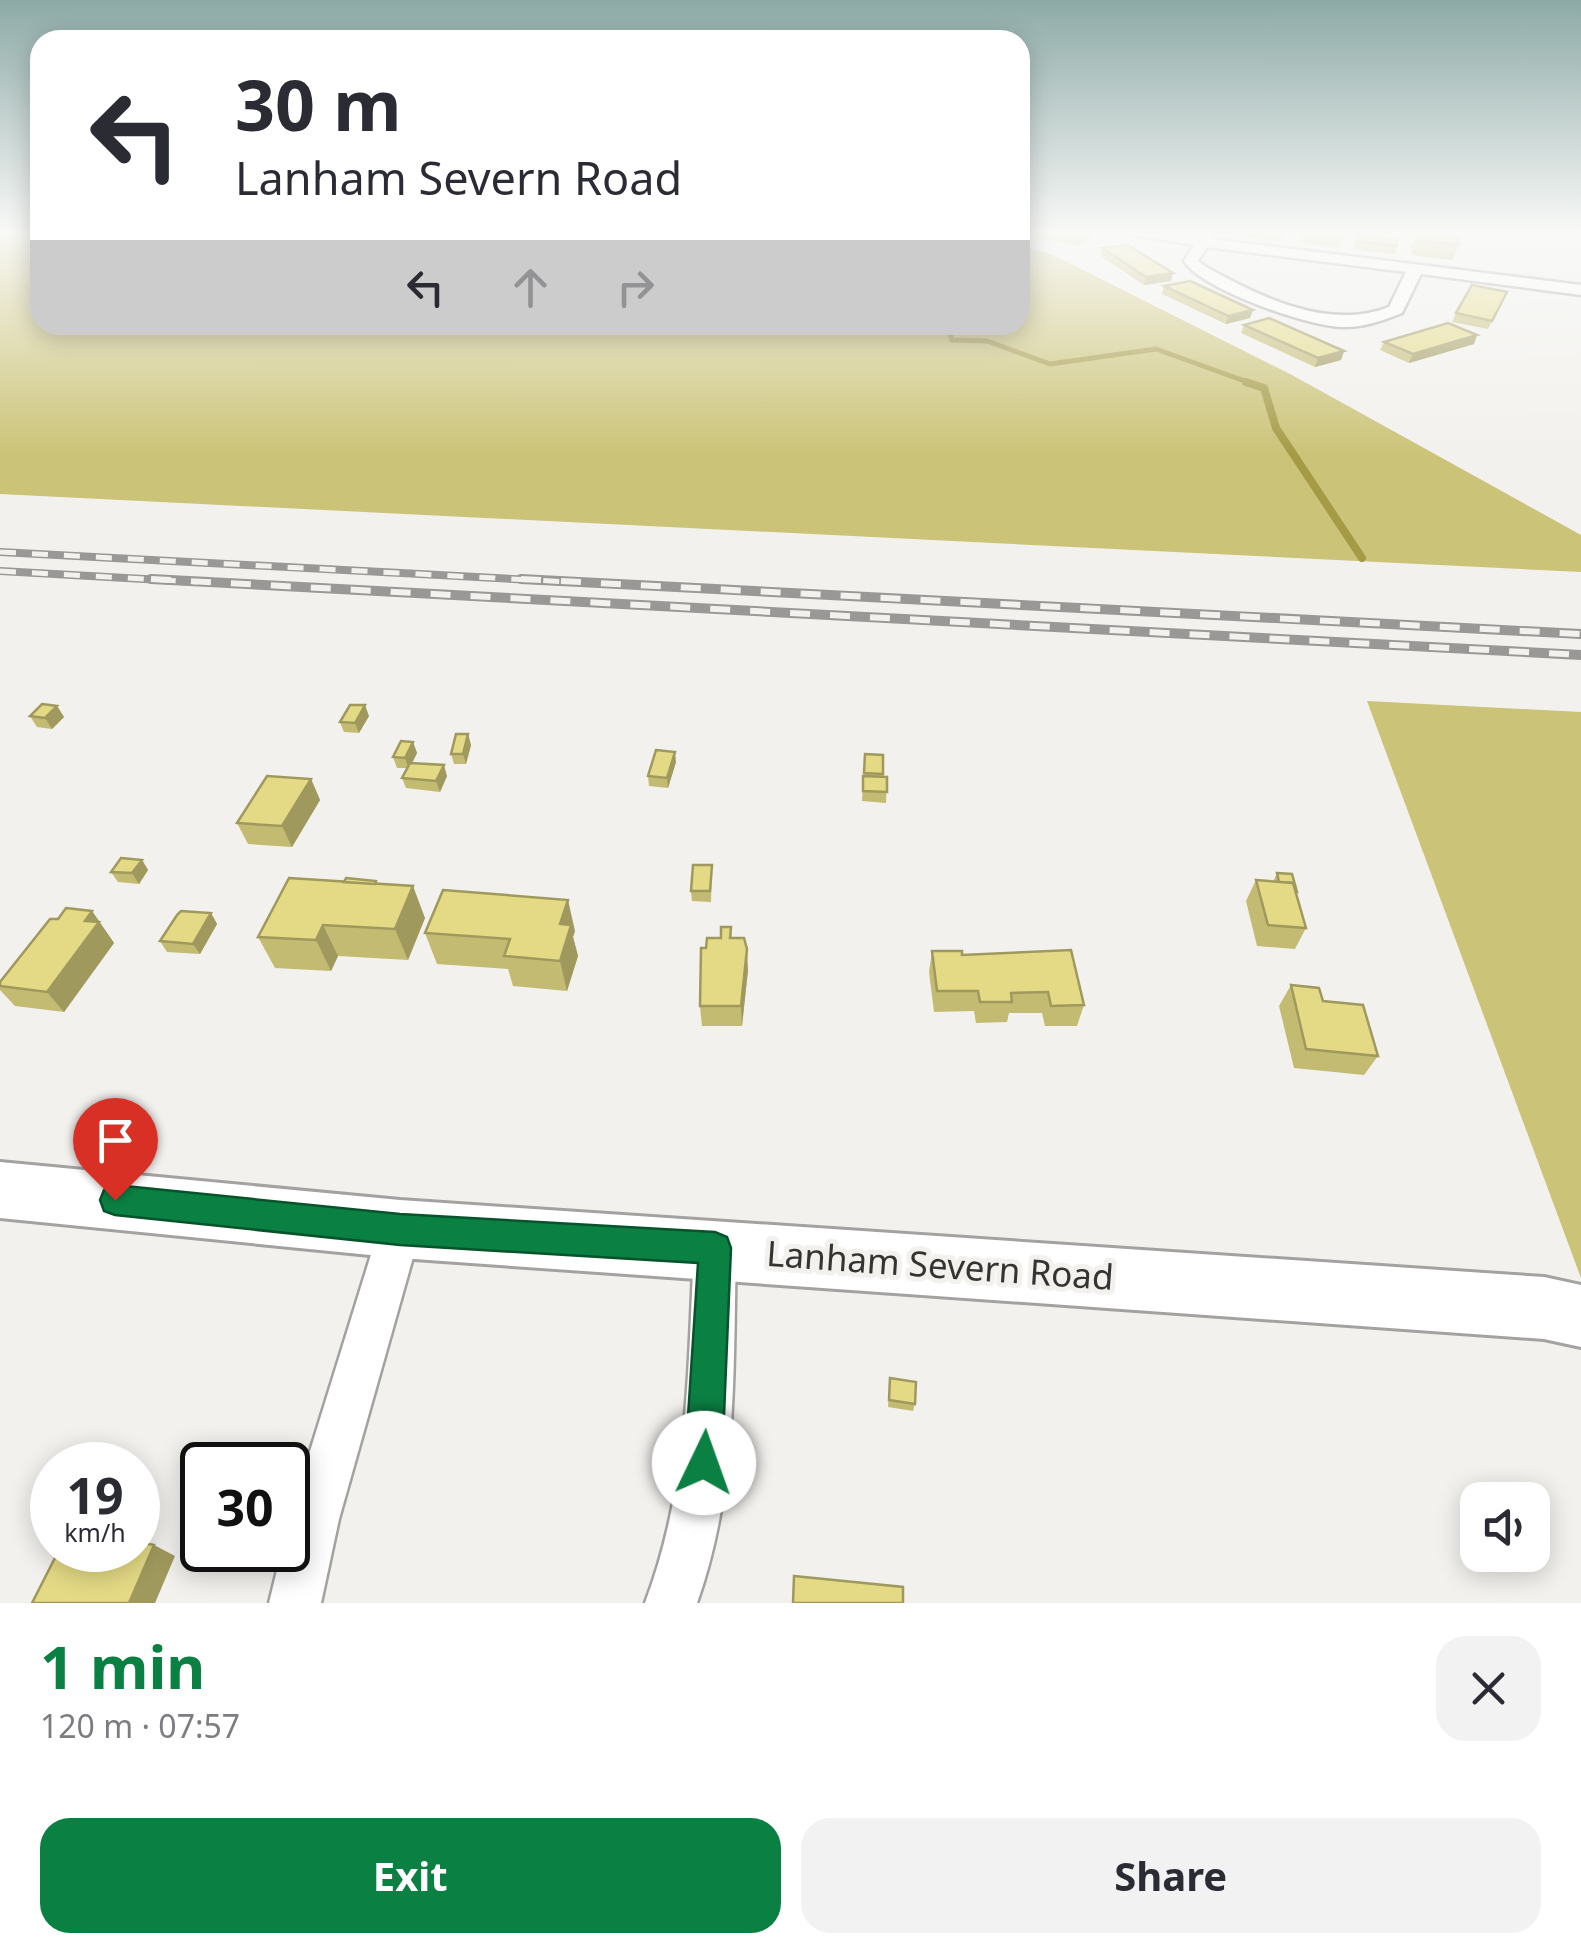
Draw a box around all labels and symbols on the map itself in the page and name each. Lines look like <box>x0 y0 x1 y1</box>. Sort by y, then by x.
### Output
pin <box>73 1098 158 1201</box>
street label: Lanham Severn Road <box>765 1229 1115 1300</box>
position arrow <box>652 1411 756 1515</box>
speed limit sign: 30 <box>180 1442 310 1572</box>

